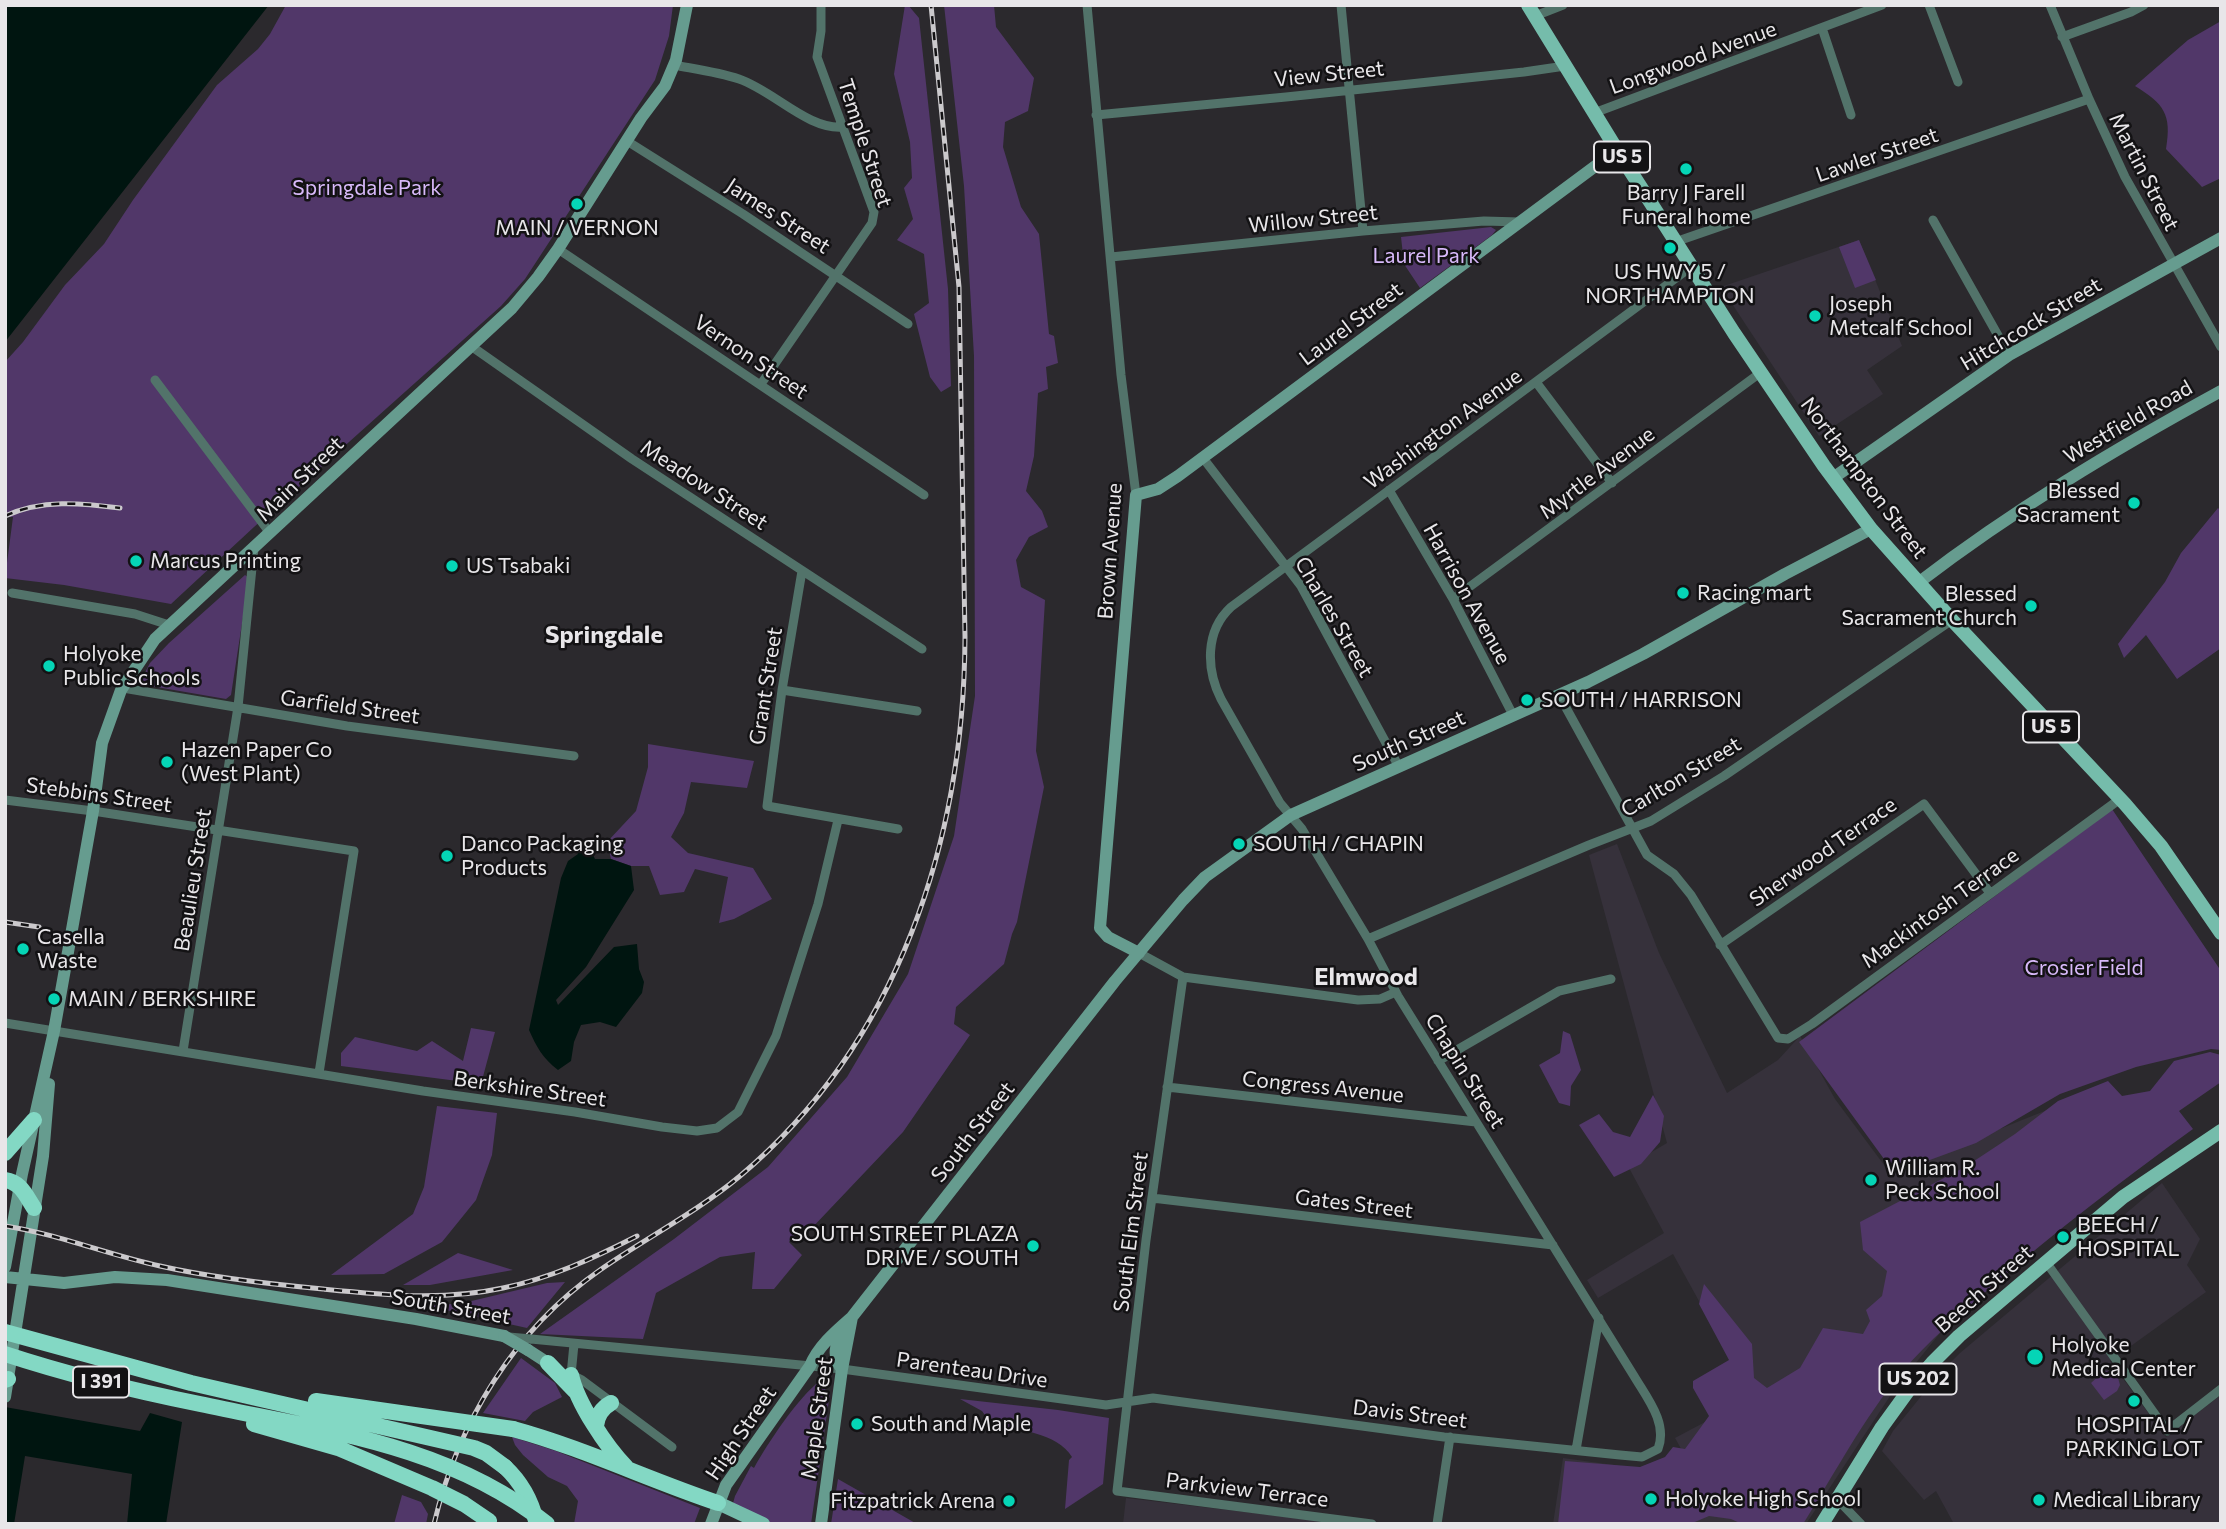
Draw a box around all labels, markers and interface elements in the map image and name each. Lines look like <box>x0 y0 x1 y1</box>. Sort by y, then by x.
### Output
street label: Longwood Avenue <box>1606 16 1780 100</box>
street label: View Street <box>1273 56 1385 92</box>
street label: Temple Street <box>832 76 898 210</box>
street label: Martin Street <box>2104 109 2184 235</box>
street label: Lawler Street <box>1813 122 1941 188</box>
road number: US 5 <box>1594 141 1650 172</box>
marker: Barry J Farell Funeral home <box>1678 161 1694 177</box>
street label: James Street <box>721 173 835 259</box>
park label: Springdale Park <box>292 175 442 201</box>
place label: Barry J Farell Funeral home <box>1621 180 1751 230</box>
marker: MAIN / VERNON <box>569 196 585 212</box>
street label: Willow Street <box>1247 200 1379 238</box>
place label: MAIN / VERNON <box>495 215 659 241</box>
marker: US HWY 5 / NORTHAMPTON <box>1662 240 1678 256</box>
park label: Laurel Park <box>1372 243 1480 269</box>
place label: US HWY 5 / NORTHAMPTON <box>1585 259 1755 309</box>
street label: Hitchcock Street <box>1956 272 2106 376</box>
street label: Laurel Street <box>1294 277 1408 371</box>
place label: Joseph Metcalf School <box>1829 291 1973 341</box>
marker: Joseph Metcalf School <box>1807 308 1823 324</box>
street label: Vernon Street <box>689 310 813 404</box>
street label: Washington Avenue <box>1359 363 1527 495</box>
street label: Westfield Road <box>2059 375 2197 469</box>
street label: Northampton Street <box>1795 392 1933 564</box>
street label: Myrtle Avenue <box>1534 421 1660 525</box>
street label: Main Street <box>251 431 349 527</box>
street label: Meadow Street <box>636 435 772 535</box>
place label: Blessed Sacrament <box>2017 478 2120 528</box>
street label: Brown Avenue <box>1093 482 1127 620</box>
marker: Blessed Sacrament <box>2126 495 2142 511</box>
street label: Harrison Avenue <box>1418 519 1516 669</box>
place label: Marcus Printing <box>150 548 301 574</box>
street label: Charles Street <box>1289 552 1379 682</box>
marker: Marcus Printing <box>128 553 144 569</box>
place label: US Tsabaki <box>466 553 570 579</box>
marker: US Tsabaki <box>444 558 460 574</box>
place label: Racing mart <box>1697 580 1812 606</box>
place label: Blessed Sacrament Church <box>1841 581 2017 631</box>
marker: Racing mart <box>1675 585 1691 601</box>
marker: Blessed Sacrament Church <box>2023 598 2039 614</box>
district label: Springdale <box>545 621 663 649</box>
street label: Grant Street <box>744 625 788 747</box>
place label: Holyoke Public Schools <box>63 641 200 691</box>
marker: Holyoke Public Schools <box>41 658 57 674</box>
street label: Garfield Street <box>279 685 421 729</box>
place label: SOUTH / HARRISON <box>1541 687 1742 713</box>
marker: SOUTH / HARRISON <box>1519 692 1535 708</box>
street label: South Street <box>1349 705 1469 777</box>
road number: US 5 <box>2023 712 2079 742</box>
street label: Carlton Street <box>1616 731 1746 823</box>
place label: Hazen Paper Co (West Plant) <box>181 737 332 787</box>
marker: Hazen Paper Co (West Plant) <box>159 754 175 770</box>
street label: Stebbins Street <box>25 772 173 818</box>
street label: Sherwood Terrace <box>1745 792 1901 912</box>
street label: Beaulieu Street <box>169 807 217 953</box>
place label: Danco Packaging Products <box>461 831 624 881</box>
place label: SOUTH / CHAPIN <box>1253 831 1424 857</box>
marker: SOUTH / CHAPIN <box>1231 836 1247 852</box>
street label: Mackintosh Terrace <box>1856 842 2024 974</box>
marker: Danco Packaging Products <box>439 848 455 864</box>
place label: Casella Waste <box>37 924 105 974</box>
marker: Casella Waste <box>15 941 31 957</box>
park label: Crosier Field <box>2024 955 2144 981</box>
district label: Elmwood <box>1314 963 1418 991</box>
place label: MAIN / BERKSHIRE <box>68 986 256 1012</box>
marker: MAIN / BERKSHIRE <box>46 991 62 1007</box>
street label: Chapin Street <box>1420 1009 1510 1133</box>
street label: Berkshire Street <box>452 1066 608 1112</box>
street label: Congress Avenue <box>1241 1066 1405 1108</box>
street label: South Street <box>926 1077 1020 1187</box>
street label: South Elm Street <box>1109 1151 1153 1313</box>
place label: William R. Peck School <box>1885 1155 2000 1205</box>
marker: William R. Peck School <box>1863 1172 1879 1188</box>
street label: Gates Street <box>1293 1184 1415 1224</box>
place label: BEECH / HOSPITAL <box>2077 1212 2179 1262</box>
place label: SOUTH STREET PLAZA DRIVE / SOUTH <box>791 1221 1019 1271</box>
marker: BEECH / HOSPITAL <box>2055 1229 2071 1245</box>
marker: SOUTH STREET PLAZA DRIVE / SOUTH <box>1025 1238 1041 1254</box>
street label: Beech Street <box>1930 1240 2038 1338</box>
street label: South Street <box>389 1284 513 1330</box>
place label: Holyoke Medical Center <box>2051 1332 2196 1382</box>
street label: Parenteau Drive <box>895 1347 1049 1393</box>
marker: Holyoke Medical Center <box>2025 1347 2045 1367</box>
street label: Maple Street <box>796 1355 838 1481</box>
road number: US 202 <box>1880 1364 1956 1394</box>
road number: I 391 <box>73 1366 129 1398</box>
street label: High Street <box>700 1381 782 1485</box>
marker: HOSPITAL / PARKING LOT <box>2126 1393 2142 1409</box>
street label: Davis Street <box>1351 1394 1469 1434</box>
place label: South and Maple <box>871 1411 1031 1437</box>
place label: HOSPITAL / PARKING LOT <box>2065 1412 2203 1462</box>
marker: South and Maple <box>849 1416 865 1432</box>
street label: Parkview Terrace <box>1164 1468 1330 1512</box>
place label: Holyoke High School <box>1665 1486 1861 1512</box>
place label: Medical Library <box>2053 1487 2201 1513</box>
place label: Fitzpatrick Arena <box>830 1488 995 1514</box>
marker: Holyoke High School <box>1643 1491 1659 1507</box>
marker: Medical Library <box>2031 1492 2047 1508</box>
marker: Fitzpatrick Arena <box>1001 1493 1017 1509</box>

